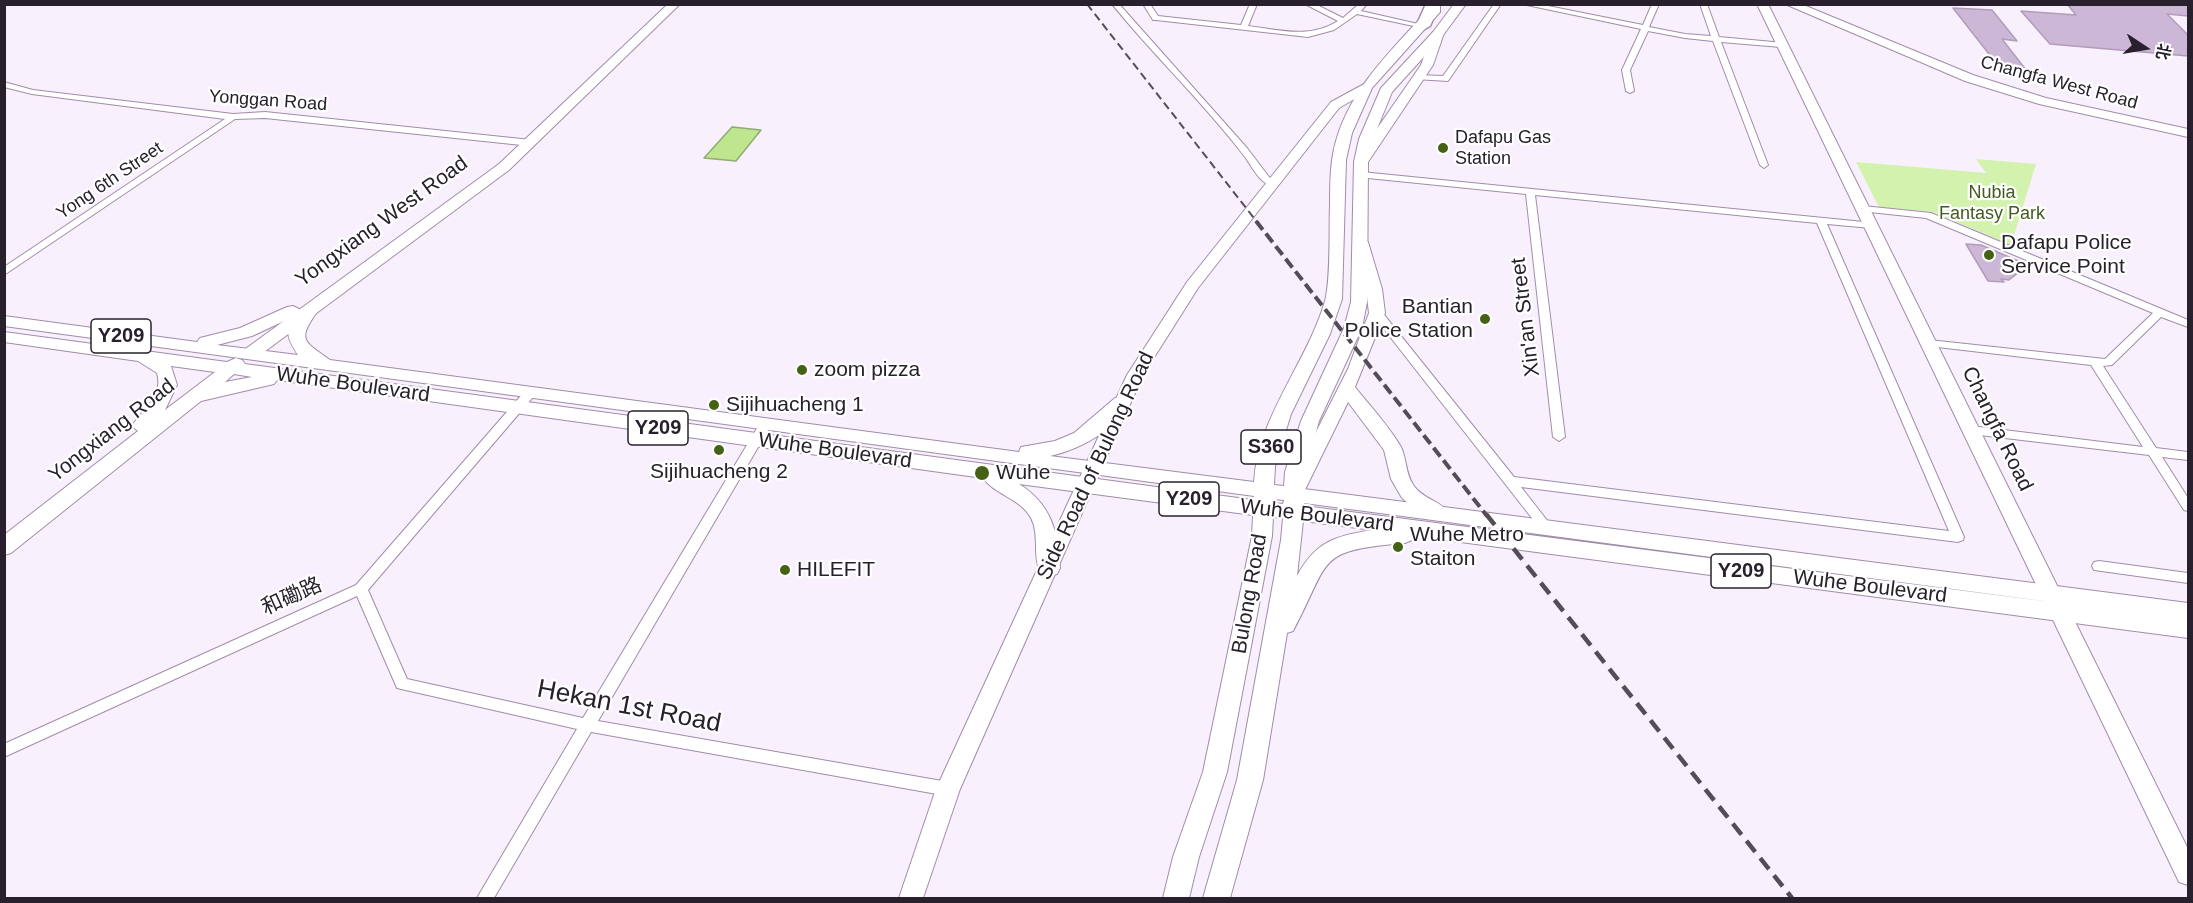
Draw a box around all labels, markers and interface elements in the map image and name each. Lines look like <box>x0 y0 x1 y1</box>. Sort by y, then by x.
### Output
north arrow <box>2115 18 2175 78</box>
text: 北 <box>2153 42 2173 61</box>
street label: Changfa West Road <box>1978 52 2140 114</box>
street label: Yonggan Road <box>208 86 328 116</box>
place label: Dafapu Gas Station <box>1455 127 1551 170</box>
street label: Yong 6th Street <box>53 138 167 224</box>
marker: Dafapu Gas Station <box>1436 141 1450 155</box>
street label: Yongxiang West Road <box>291 151 473 293</box>
park label: Nubia Fantasy Park <box>1939 182 2045 224</box>
place label: Dafapu Police Service Point <box>2001 230 2132 280</box>
marker: Dafapu Police Service Point <box>1982 248 1996 262</box>
street label: Xin'an Street <box>1506 256 1546 378</box>
place label: Bantian Police Station <box>1345 294 1473 344</box>
marker: Bantian Police Station <box>1478 312 1492 326</box>
road number: Y209 <box>91 319 151 353</box>
street label: Side Road of Bulong Road <box>1032 348 1160 584</box>
place label: zoom pizza <box>814 357 920 383</box>
street label: Wuhe Boulevard <box>275 362 431 408</box>
marker: zoom pizza <box>795 363 809 377</box>
street label: Changfa Road <box>1956 363 2038 495</box>
street label: Yongxiang Road <box>44 374 180 488</box>
place label: Sijihuacheng 1 <box>726 392 864 418</box>
marker: Sijihuacheng 1 <box>707 398 721 412</box>
road number: Y209 <box>628 411 688 445</box>
street label: Wuhe Boulevard <box>757 428 913 474</box>
road number: S360 <box>1241 430 1301 464</box>
marker: Sijihuacheng 2 <box>712 443 726 457</box>
place label: Sijihuacheng 2 <box>650 459 788 485</box>
place label: Wuhe <box>996 460 1050 486</box>
marker: Wuhe <box>973 464 991 482</box>
road number: Y209 <box>1159 482 1219 516</box>
street label: Wuhe Boulevard <box>1239 494 1395 538</box>
place label: Wuhe Metro Staiton <box>1410 522 1524 572</box>
street label: Bulong Road <box>1227 532 1273 656</box>
marker: Wuhe Metro Staiton <box>1391 540 1405 554</box>
road number: Y209 <box>1711 554 1771 588</box>
place label: HILEFIT <box>797 557 875 583</box>
marker: HILEFIT <box>778 563 792 577</box>
street label: Wuhe Boulevard <box>1792 565 1948 609</box>
street label: 和磡路 <box>258 573 326 621</box>
street label: Hekan 1st Road <box>535 674 723 740</box>

